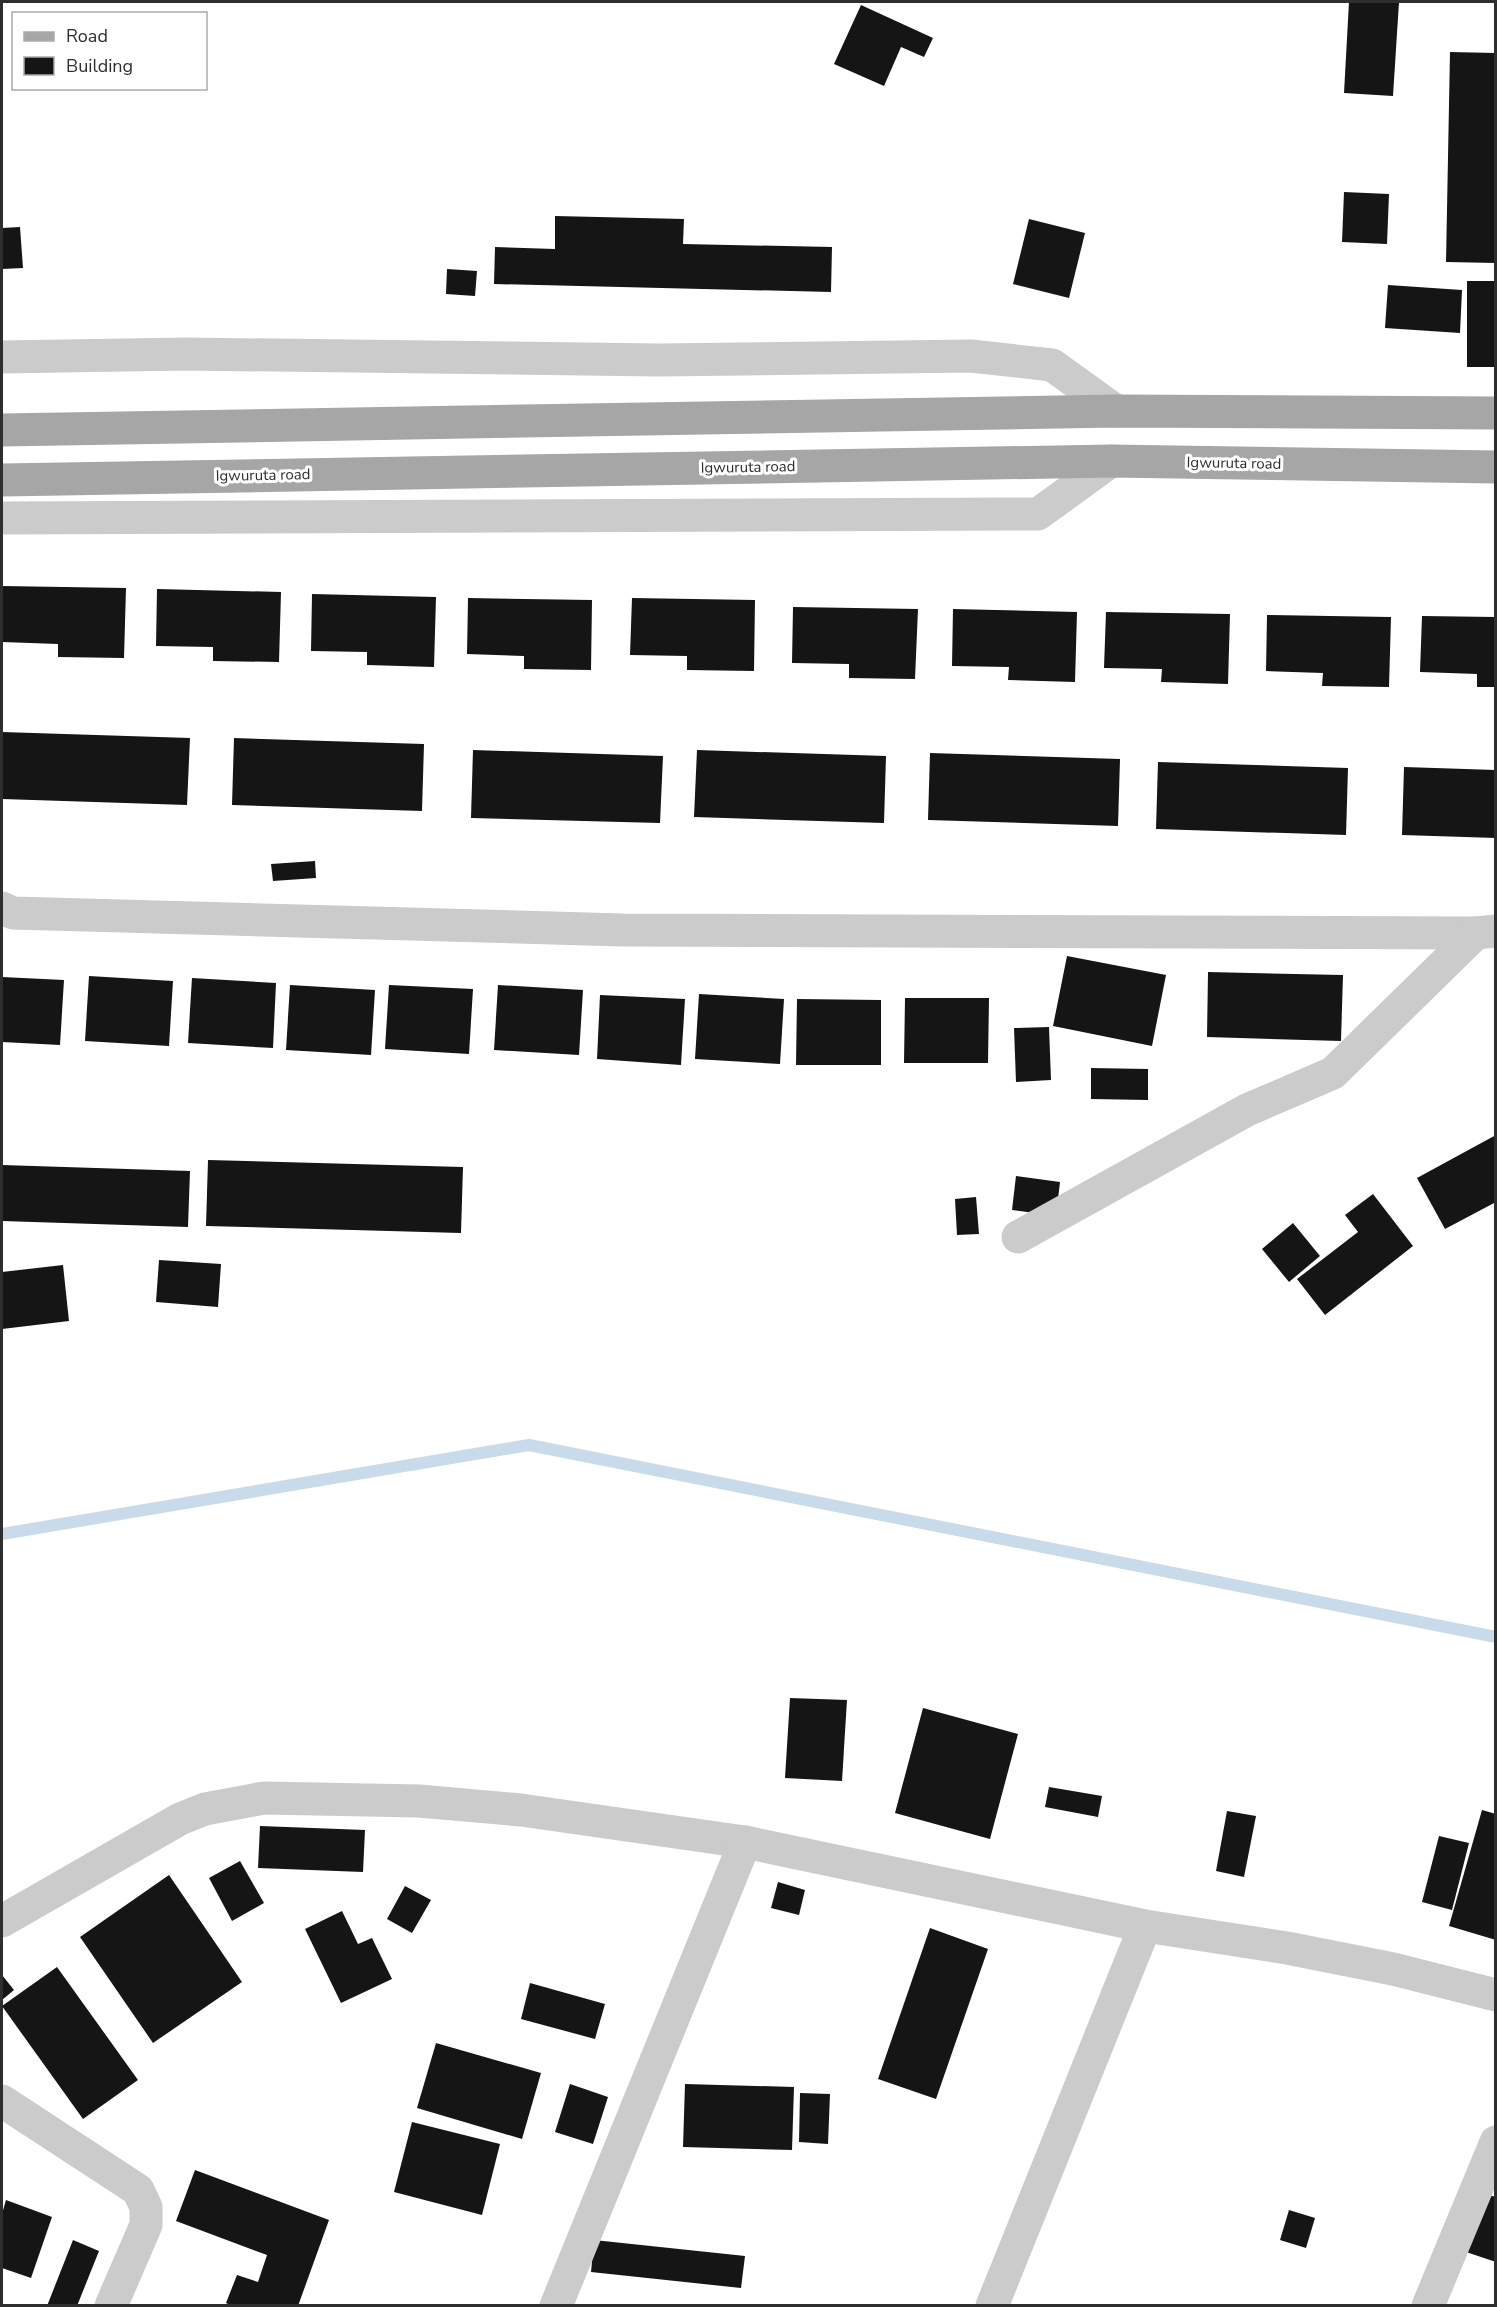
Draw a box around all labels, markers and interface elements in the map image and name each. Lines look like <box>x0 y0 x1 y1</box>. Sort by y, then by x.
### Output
legend <box>12 12 207 90</box>
text: Road <box>66 24 108 48</box>
text: Building <box>66 54 133 78</box>
street label: Igwuruta road <box>1186 452 1282 474</box>
street label: Igwuruta road <box>700 456 796 478</box>
street label: Igwuruta road <box>215 464 311 486</box>

